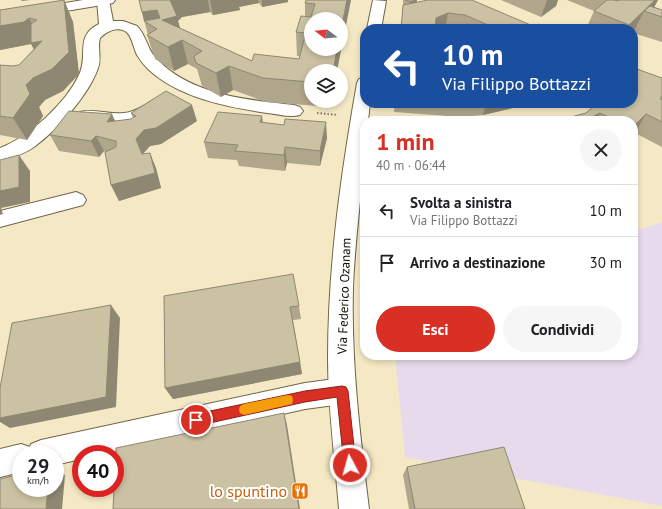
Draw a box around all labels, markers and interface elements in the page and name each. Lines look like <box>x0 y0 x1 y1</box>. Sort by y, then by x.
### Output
north arrow <box>304 12 348 56</box>
map controls <box>304 12 348 108</box>
text: 10 m <box>442 36 503 73</box>
icon: left <box>376 40 428 92</box>
button: layers <box>304 64 348 108</box>
text: Via Filippo Bottazzi <box>442 72 591 95</box>
text: 1 min <box>376 126 435 157</box>
button: close <box>580 129 622 171</box>
text: 40 m · 06:44 <box>376 157 446 174</box>
text: Svolta a sinistra <box>410 193 512 212</box>
icon: left <box>376 200 398 222</box>
text: 10 m <box>589 201 622 220</box>
text: Via Filippo Bottazzi <box>410 212 518 229</box>
street label: Via Federico Ozanam <box>333 237 355 356</box>
icon: arrive <box>376 252 398 274</box>
text: Arrivo a destinazione <box>410 253 545 272</box>
text: 30 m <box>589 253 622 272</box>
button: Esci <box>376 306 495 352</box>
button: Condividi <box>503 306 622 352</box>
pin <box>179 403 213 437</box>
icon: arrive <box>185 409 207 431</box>
position arrow <box>329 444 371 486</box>
speed limit sign: 40 <box>72 445 124 497</box>
text: 29 <box>27 453 49 479</box>
text: km/h <box>27 474 49 487</box>
place label: lo spuntino <box>210 481 287 501</box>
restaurant icon: lo spuntino <box>290 481 310 501</box>

